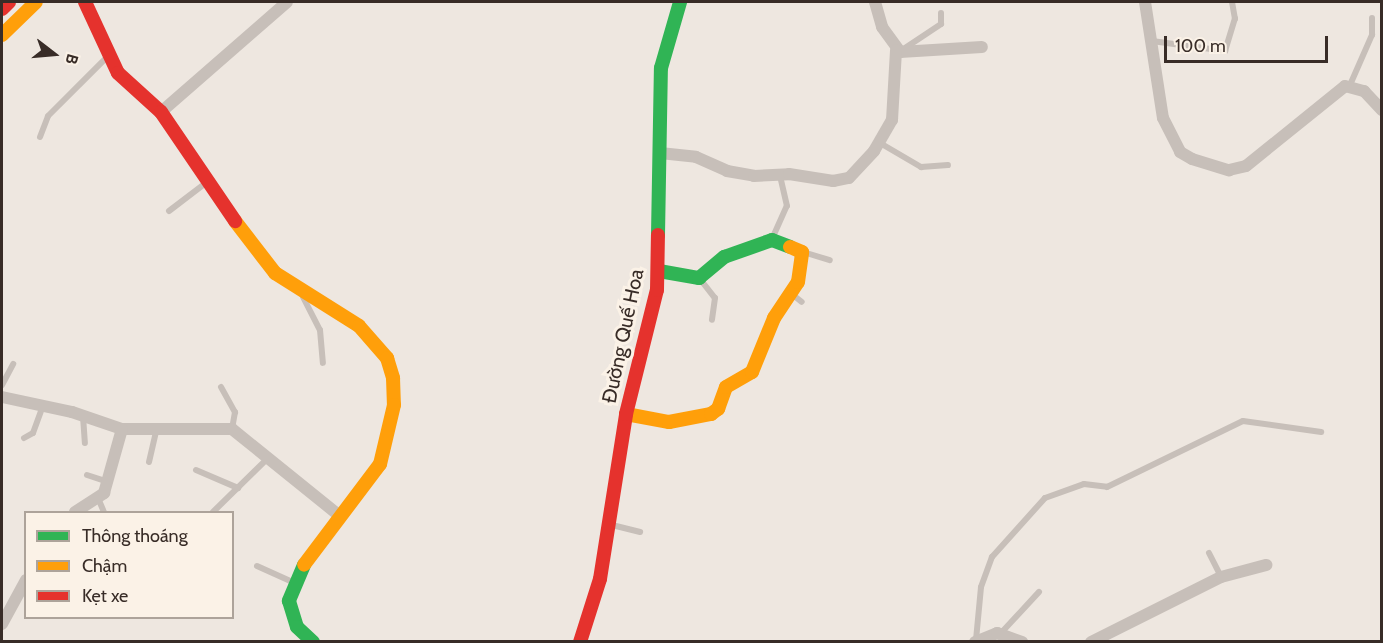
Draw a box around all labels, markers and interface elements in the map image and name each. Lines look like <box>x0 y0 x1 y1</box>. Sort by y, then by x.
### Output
north arrow <box>24 24 84 84</box>
scale bar <box>1167 24 1330 62</box>
text: 100 m <box>1175 35 1226 57</box>
text: B <box>61 52 82 67</box>
street label: Đường Quế Hoa <box>597 267 649 405</box>
legend <box>24 511 234 619</box>
text: Thông thoáng <box>82 525 188 547</box>
text: Chậm <box>82 555 127 577</box>
text: Kẹt xe <box>82 585 128 607</box>

